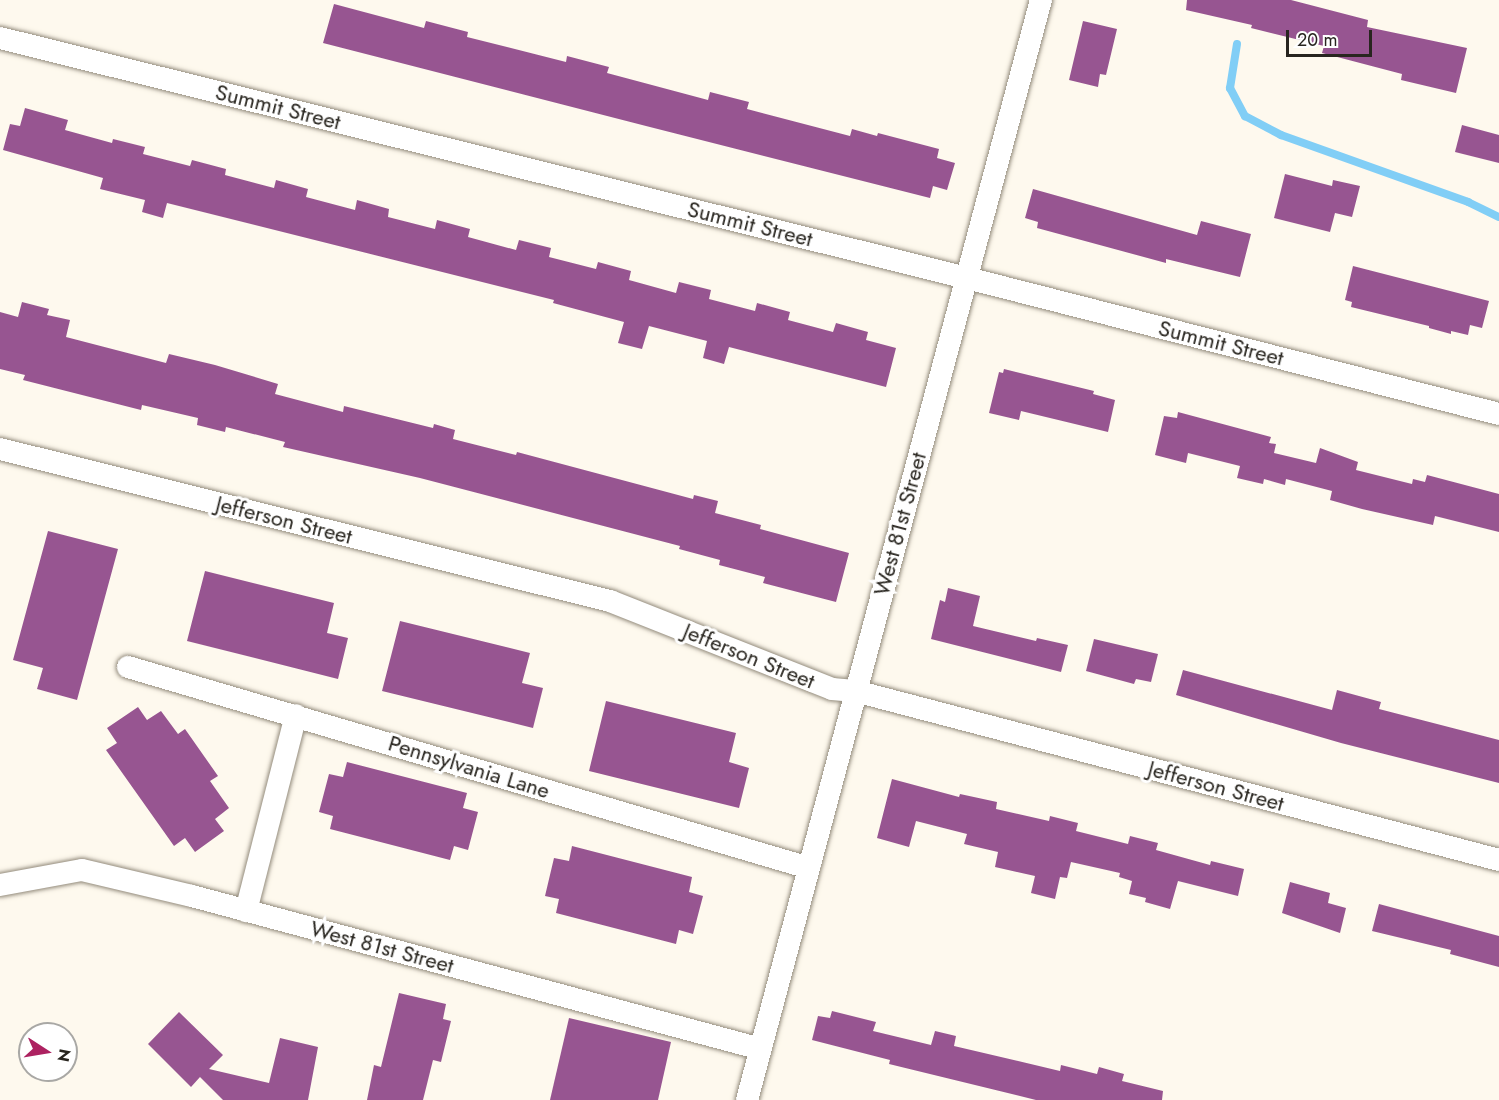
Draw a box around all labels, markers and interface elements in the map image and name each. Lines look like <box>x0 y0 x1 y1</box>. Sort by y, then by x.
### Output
scale bar <box>1289 18 1374 56</box>
text: 20 m <box>1297 27 1337 53</box>
street label: Summit Street <box>213 79 343 135</box>
street label: Summit Street <box>685 196 815 252</box>
street label: Summit Street <box>1156 315 1286 371</box>
street label: West 81st Street <box>868 449 932 599</box>
street label: Jefferson Street <box>213 490 355 550</box>
street label: Jefferson Street <box>679 618 819 694</box>
street label: Pennsylvania Lane <box>385 730 553 804</box>
street label: Jefferson Street <box>1145 755 1287 817</box>
street label: West 81st Street <box>307 915 457 979</box>
north arrow <box>18 1022 78 1082</box>
text: N <box>52 1047 77 1064</box>

